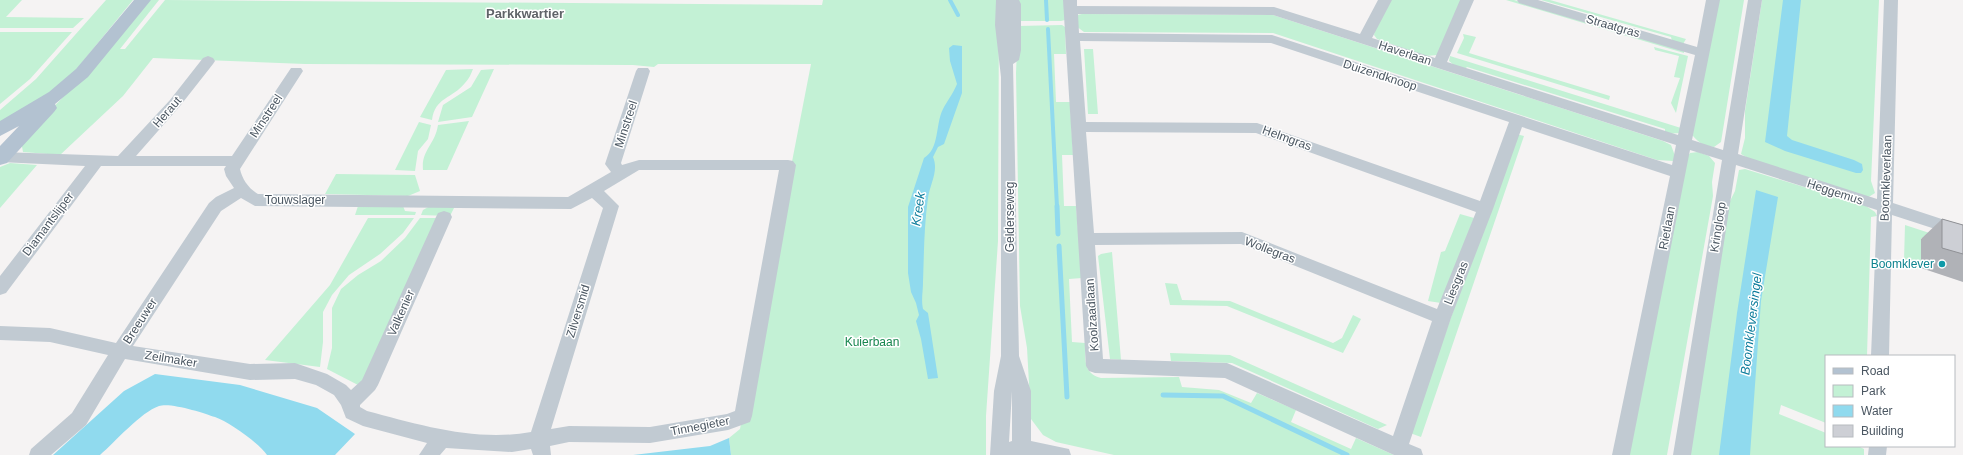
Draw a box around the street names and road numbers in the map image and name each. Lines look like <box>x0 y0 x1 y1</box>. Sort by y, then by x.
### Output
street label: Straatgras <box>1584 12 1642 40</box>
street label: Haverlaan <box>1377 38 1433 68</box>
street label: Duizendknoop <box>1341 56 1419 94</box>
street label: Minstreel <box>247 92 285 140</box>
street label: Heraut <box>150 93 185 130</box>
street label: Minstreel <box>612 99 640 149</box>
street label: Helmgras <box>1260 123 1314 153</box>
street label: Boomkleverlaan <box>1878 135 1894 221</box>
street label: Heggemus <box>1805 176 1865 208</box>
street label: Gelderseweg <box>1003 182 1017 252</box>
street label: Diamantslijper <box>20 189 76 259</box>
street label: Touwslager <box>265 193 325 207</box>
street label: Kringloop <box>1707 201 1729 253</box>
street label: Rietlaan <box>1656 205 1678 251</box>
street label: Wollegras <box>1243 234 1297 266</box>
street label: Liesgras <box>1441 259 1471 307</box>
street label: Koolzaadlaan <box>1082 278 1102 352</box>
street label: Zilversmid <box>563 283 593 339</box>
street label: Valkenier <box>385 288 417 338</box>
street label: Breeuwer <box>120 296 160 346</box>
street label: Zeilmaker <box>144 348 198 370</box>
street label: Tinnegieter <box>669 413 731 439</box>

